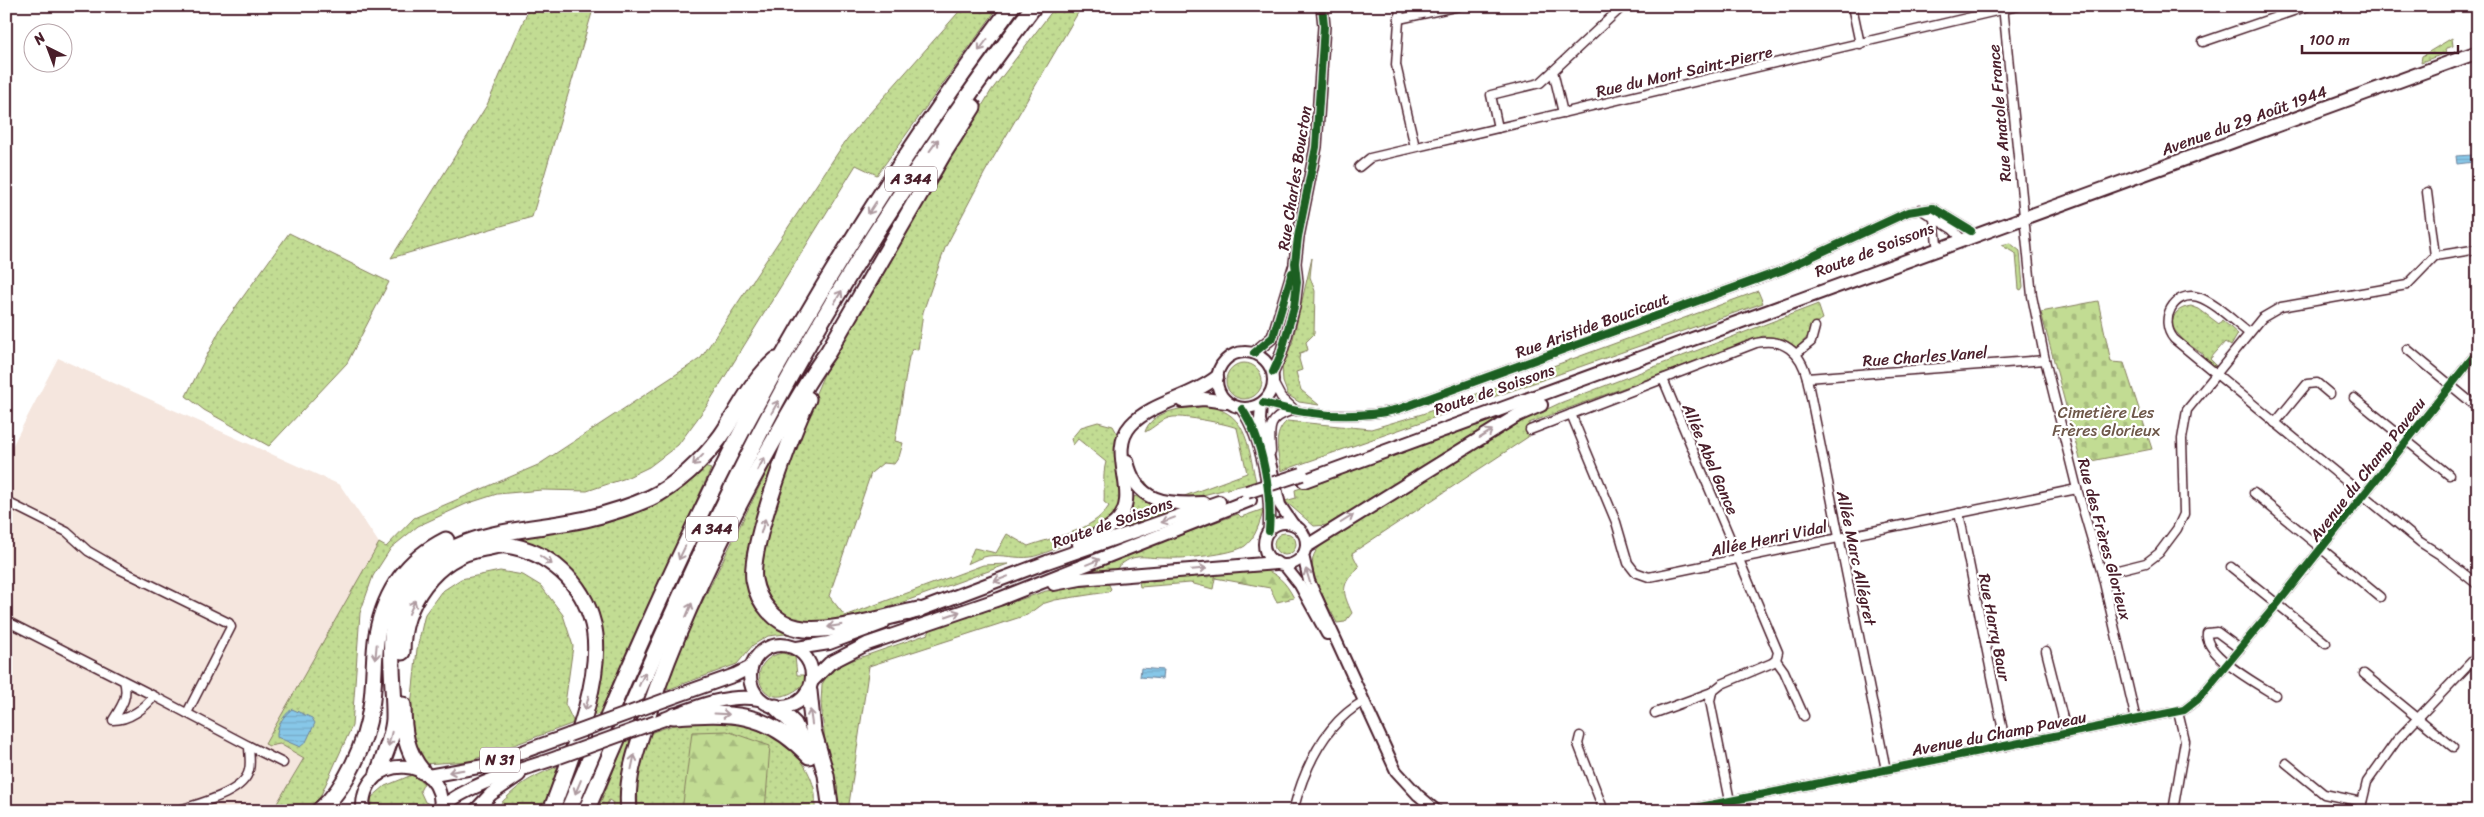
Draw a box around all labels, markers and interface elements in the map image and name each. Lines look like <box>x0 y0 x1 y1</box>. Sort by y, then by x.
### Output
north arrow <box>22 22 72 72</box>
scale bar <box>2302 22 2458 54</box>
text: N <box>27 26 52 52</box>
text: 100 m <box>2309 27 2350 53</box>
street label: Rue du Mont Saint-Pierre <box>1593 37 1776 106</box>
one-way arrow <box>978 38 988 52</box>
street label: Rue Anatole France <box>1979 43 2020 183</box>
street label: Avenue du 29 Août 1944 <box>2156 77 2331 164</box>
street label: Rue Charles Boucton <box>1269 103 1320 252</box>
one-way arrow <box>929 139 939 153</box>
road number: A 344 <box>885 166 937 192</box>
one-way arrow <box>867 201 877 215</box>
street label: Route de Soissons <box>1810 213 1939 286</box>
street label: Rue Aristide Boucicaut <box>1511 284 1673 367</box>
one-way arrow <box>833 291 843 305</box>
street label: Rue Charles Vanel <box>1862 338 1989 375</box>
street label: Route de Soissons <box>1430 355 1559 424</box>
street label: Avenue du Champ Paveau <box>2301 390 2434 549</box>
street label: Allée Abel Gance <box>1674 398 1747 520</box>
park label: Cimetière Les Frères Glorieux <box>2052 398 2161 445</box>
one-way arrow <box>770 400 780 415</box>
one-way arrow <box>1478 429 1492 439</box>
one-way arrow <box>692 454 704 467</box>
street label: Rue des Frères Glorieux <box>2069 455 2140 624</box>
one-way arrow <box>756 457 766 472</box>
street label: Allée Marc Allégret <box>1828 487 1885 629</box>
street label: Route de Soissons <box>1048 488 1177 557</box>
street label: Allée Henri Vidal <box>1707 512 1831 565</box>
one-way arrow <box>1340 514 1354 524</box>
road number: A 344 <box>686 516 738 542</box>
one-way arrow <box>1160 516 1176 525</box>
one-way arrow <box>758 518 768 534</box>
one-way arrow <box>676 545 686 560</box>
one-way arrow <box>539 555 553 565</box>
one-way arrow <box>1085 556 1100 566</box>
one-way arrow <box>1190 564 1206 573</box>
one-way arrow <box>1302 569 1312 585</box>
street label: Rue Harry Baur <box>1970 571 2019 685</box>
one-way arrow <box>994 575 1009 584</box>
one-way arrow <box>408 600 417 615</box>
one-way arrow <box>684 603 694 618</box>
one-way arrow <box>945 609 960 618</box>
one-way arrow <box>828 622 844 632</box>
one-way arrow <box>371 643 380 659</box>
one-way arrow <box>638 672 648 687</box>
one-way arrow <box>582 695 591 711</box>
street label: Avenue du Champ Paveau <box>1908 702 2089 765</box>
one-way arrow <box>714 710 730 719</box>
one-way arrow <box>806 710 816 726</box>
one-way arrow <box>385 730 394 746</box>
road number: N 31 <box>480 748 520 772</box>
one-way arrow <box>629 755 638 771</box>
one-way arrow <box>448 766 464 776</box>
one-way arrow <box>573 779 583 794</box>

